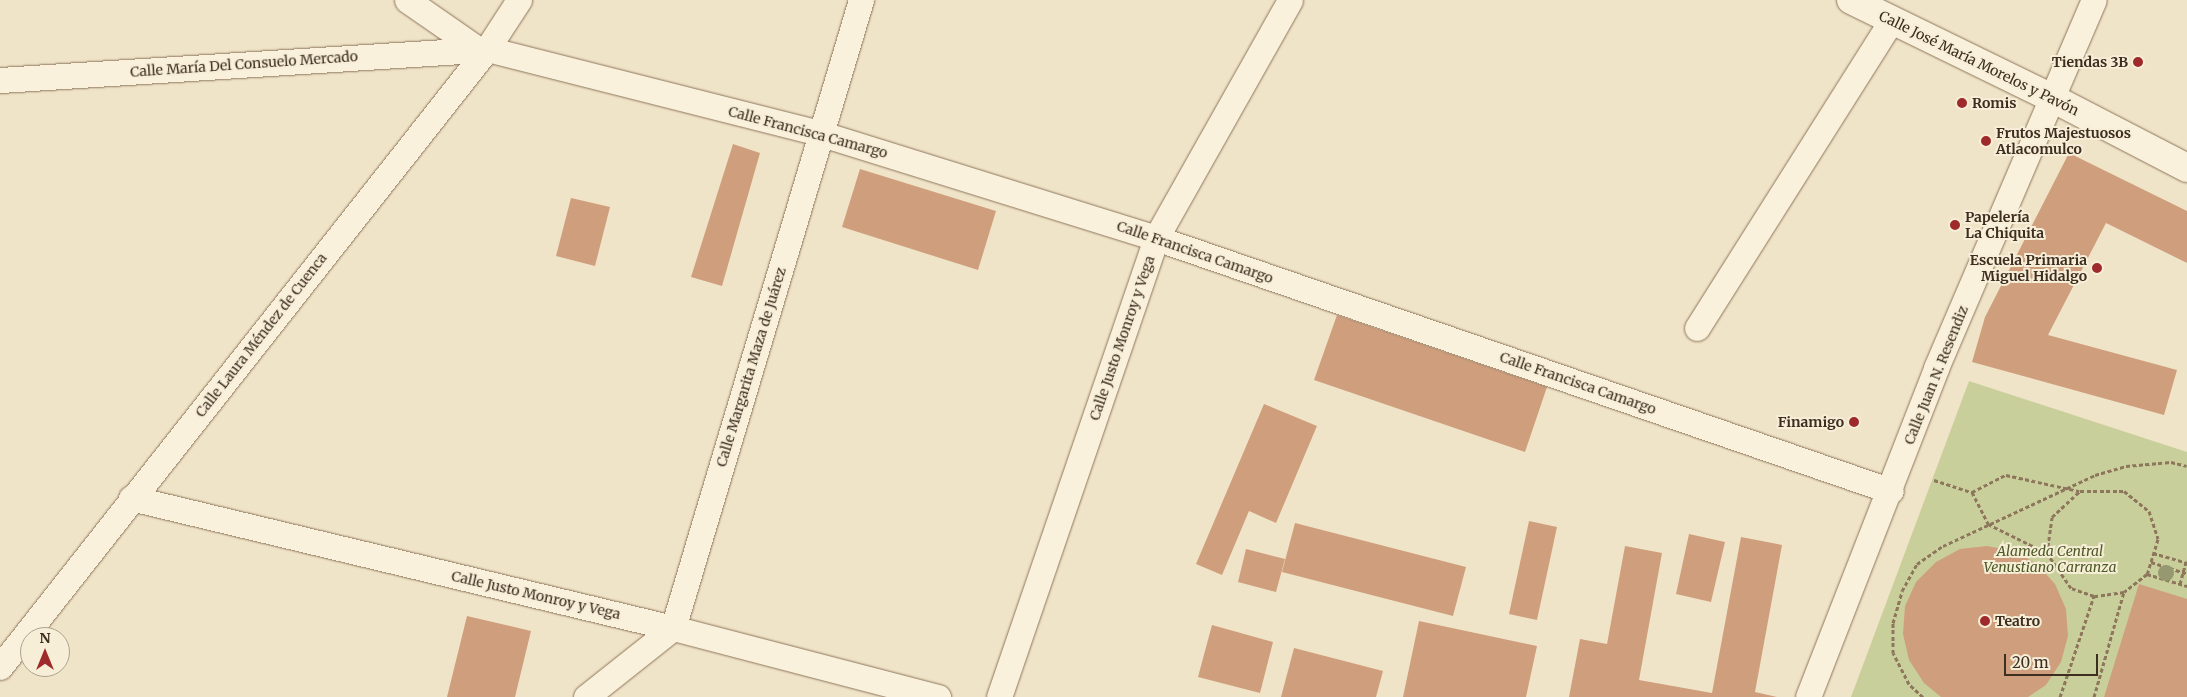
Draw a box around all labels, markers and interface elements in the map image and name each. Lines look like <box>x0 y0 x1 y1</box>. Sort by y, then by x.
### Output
street label: Calle José María Morelos y Pavón <box>1876 7 2082 119</box>
street label: Calle María Del Consuelo Mercado <box>130 48 358 80</box>
place label: Tiendas 3B <box>2052 54 2128 70</box>
marker: Tiendas 3B <box>2132 56 2144 68</box>
place label: Romis <box>1972 95 2016 111</box>
marker: Romis <box>1956 97 1968 109</box>
street label: Calle Francisca Camargo <box>727 103 889 161</box>
place label: Frutos Majestuosos Atlacomulco <box>1996 125 2131 158</box>
marker: Frutos Majestuosos Atlacomulco <box>1980 135 1992 147</box>
place label: Papelería La Chiquita <box>1965 209 2044 242</box>
street label: Calle Francisca Camargo <box>1115 217 1275 287</box>
marker: Papelería La Chiquita <box>1949 219 1961 231</box>
street label: Calle Laura Méndez de Cuenca <box>192 250 330 420</box>
place label: Escuela Primaria Miguel Hidalgo <box>1970 252 2087 284</box>
street label: Calle Justo Monroy y Vega <box>1086 253 1158 423</box>
marker: Escuela Primaria Miguel Hidalgo <box>2091 262 2103 274</box>
street label: Calle Margarita Maza de Juárez <box>713 265 789 469</box>
street label: Calle Juan N. Resendiz <box>1900 303 1972 447</box>
street label: Calle Francisca Camargo <box>1498 348 1658 418</box>
place label: Finamigo <box>1778 414 1844 430</box>
marker: Finamigo <box>1848 416 1860 428</box>
park label: Alameda Central Venustiano Carranza <box>1984 543 2116 576</box>
street label: Calle Justo Monroy y Vega <box>450 567 622 623</box>
place label: Teatro <box>1995 613 2040 629</box>
marker: Teatro <box>1979 615 1991 627</box>
north arrow <box>20 627 70 677</box>
text: N <box>39 629 51 647</box>
scale bar <box>2007 644 2101 676</box>
text: 20 m <box>2012 653 2049 672</box>

